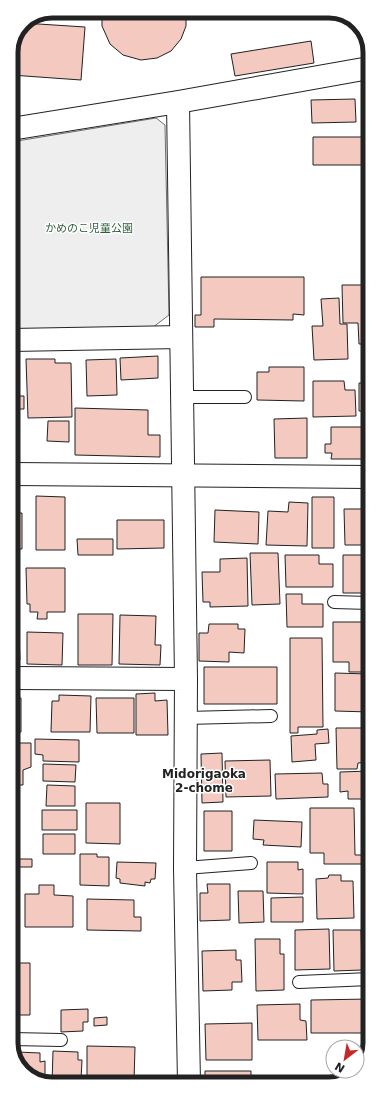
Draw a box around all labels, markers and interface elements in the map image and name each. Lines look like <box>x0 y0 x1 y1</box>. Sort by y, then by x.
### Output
park label: かめのこ児童公園 <box>45 222 133 235</box>
district label: Midorigaoka 2-chome <box>162 767 246 795</box>
north arrow <box>325 1039 365 1079</box>
text: N <box>333 1059 347 1075</box>

